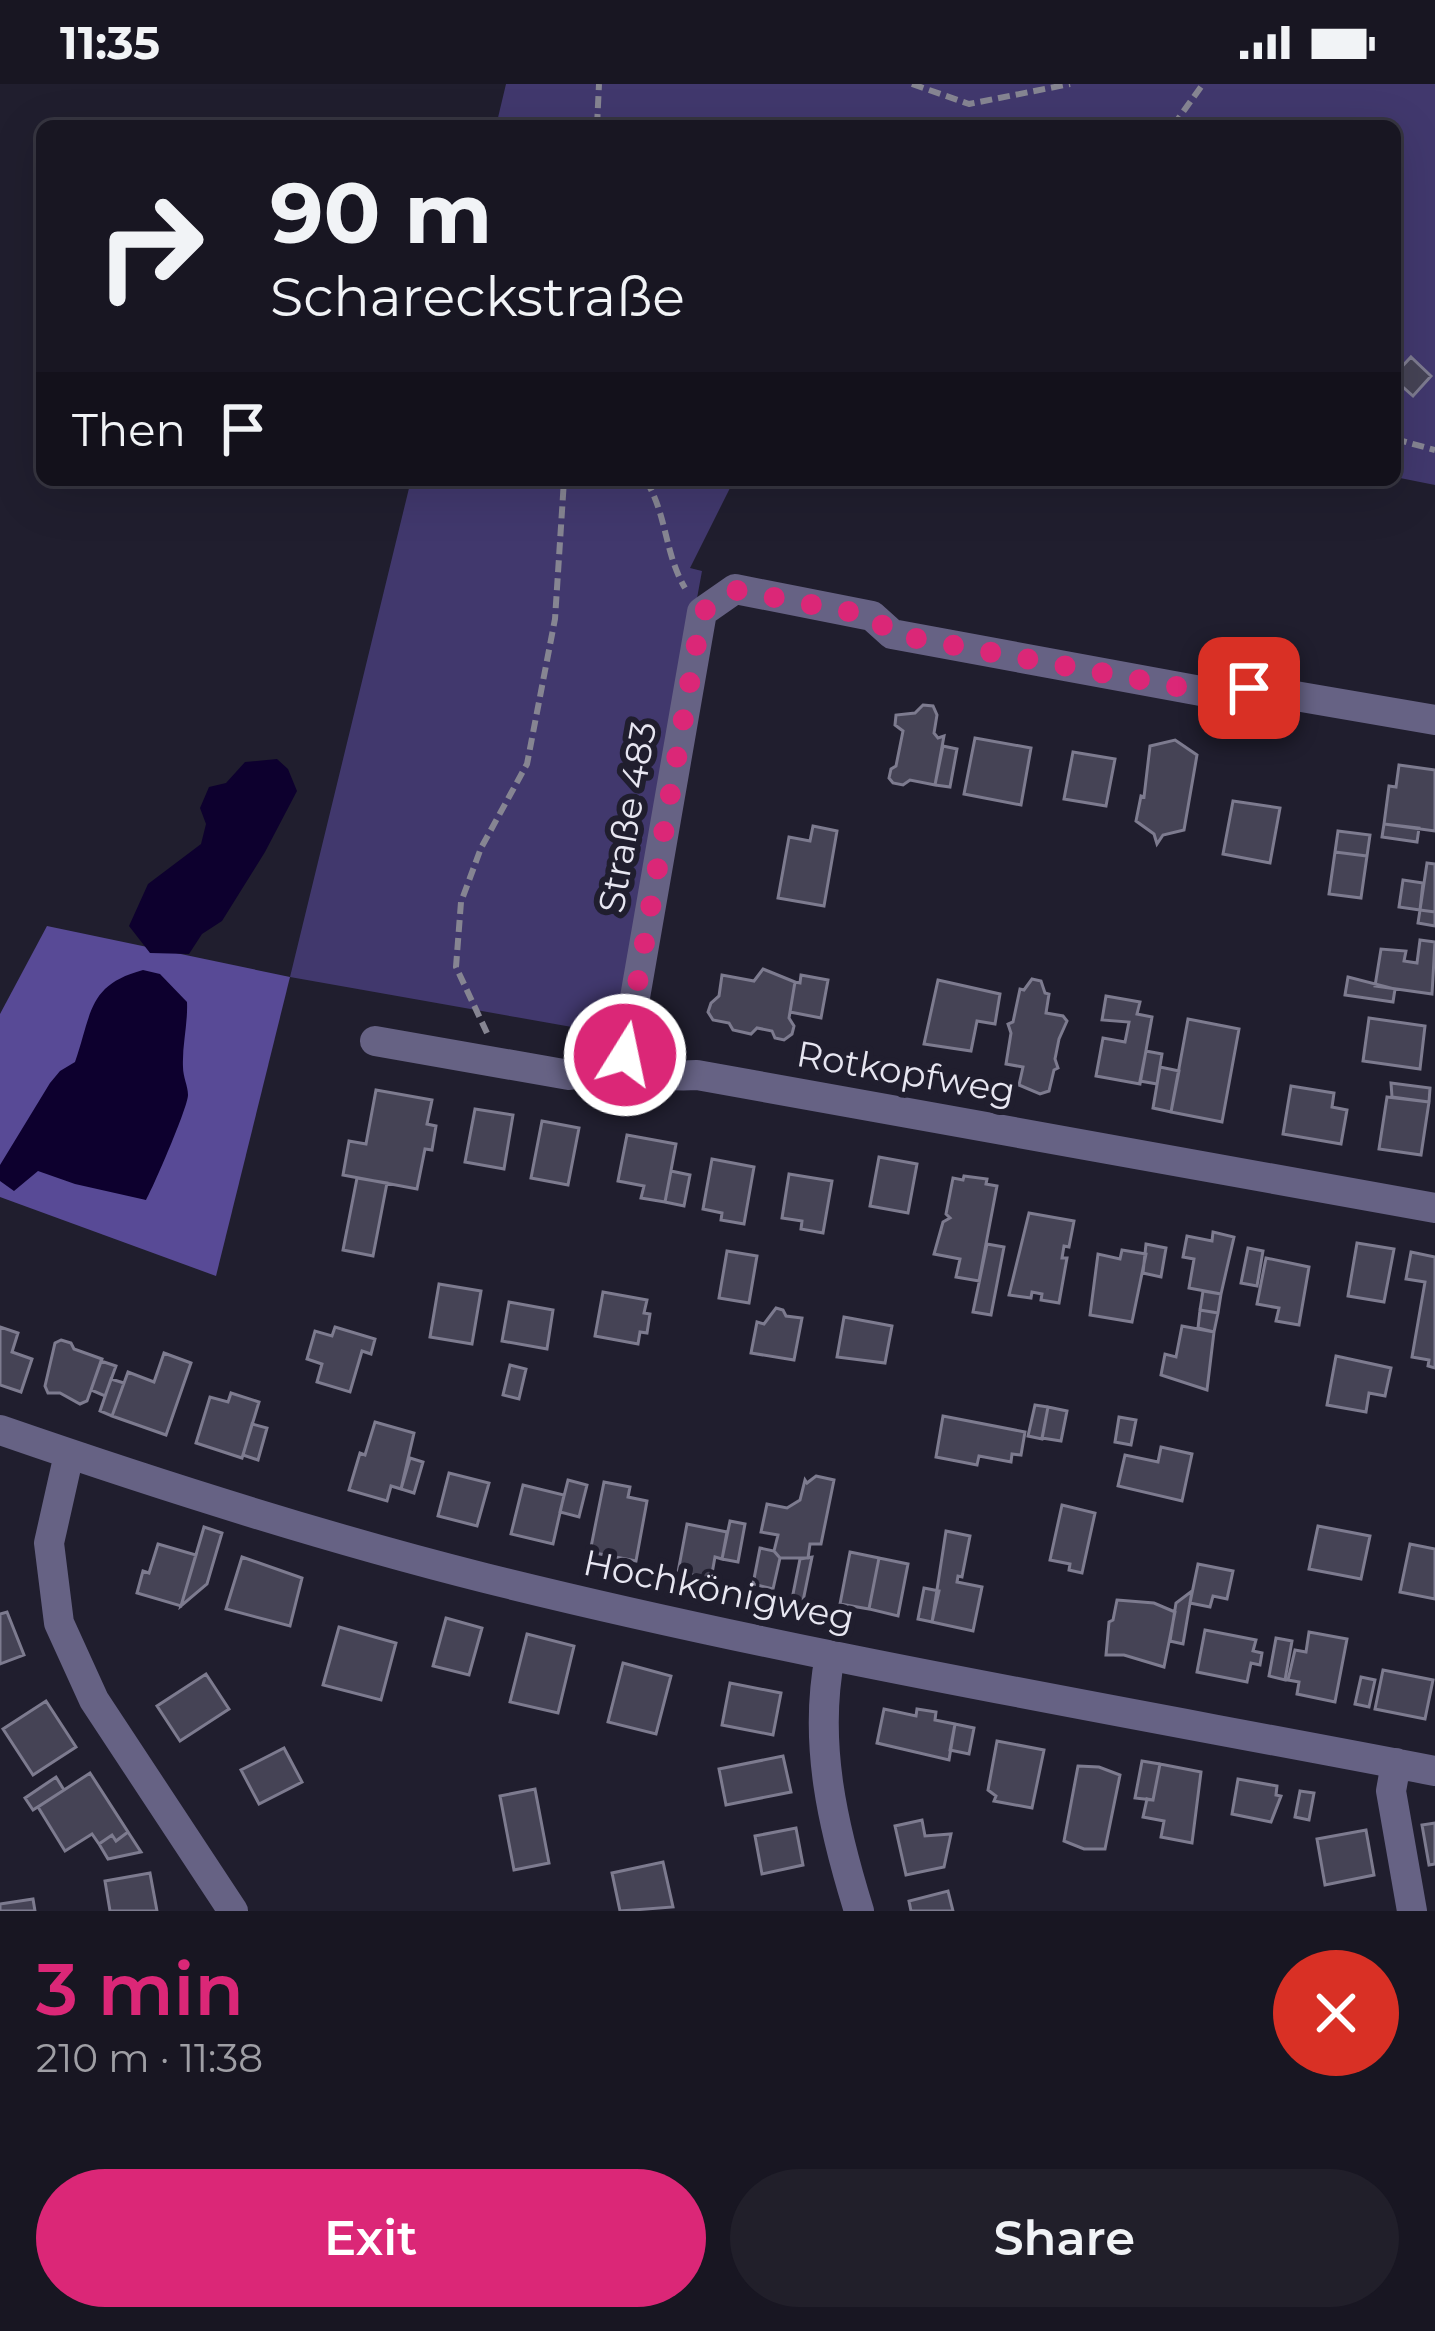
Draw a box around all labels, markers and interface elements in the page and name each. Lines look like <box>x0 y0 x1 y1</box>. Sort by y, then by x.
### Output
text: 11:35 <box>60 15 160 70</box>
text: 90 m <box>270 162 492 264</box>
icon: right <box>72 168 228 324</box>
text: Schareckstraße <box>270 264 685 330</box>
icon: arrive <box>210 396 276 462</box>
text: Then <box>72 402 186 457</box>
pin <box>1198 637 1300 739</box>
icon: arrive <box>1216 655 1282 721</box>
street label: Straße 483 <box>589 718 665 916</box>
position arrow <box>562 992 688 1118</box>
street label: Rotkopfweg <box>793 1031 1019 1113</box>
street label: Hochkönigweg <box>580 1540 858 1640</box>
text: 3 min <box>36 1945 244 2033</box>
button: close <box>1273 1950 1399 2076</box>
text: 210 m · 11:38 <box>36 2034 263 2082</box>
button: Exit <box>36 2169 706 2307</box>
button: Share <box>730 2169 1399 2307</box>

